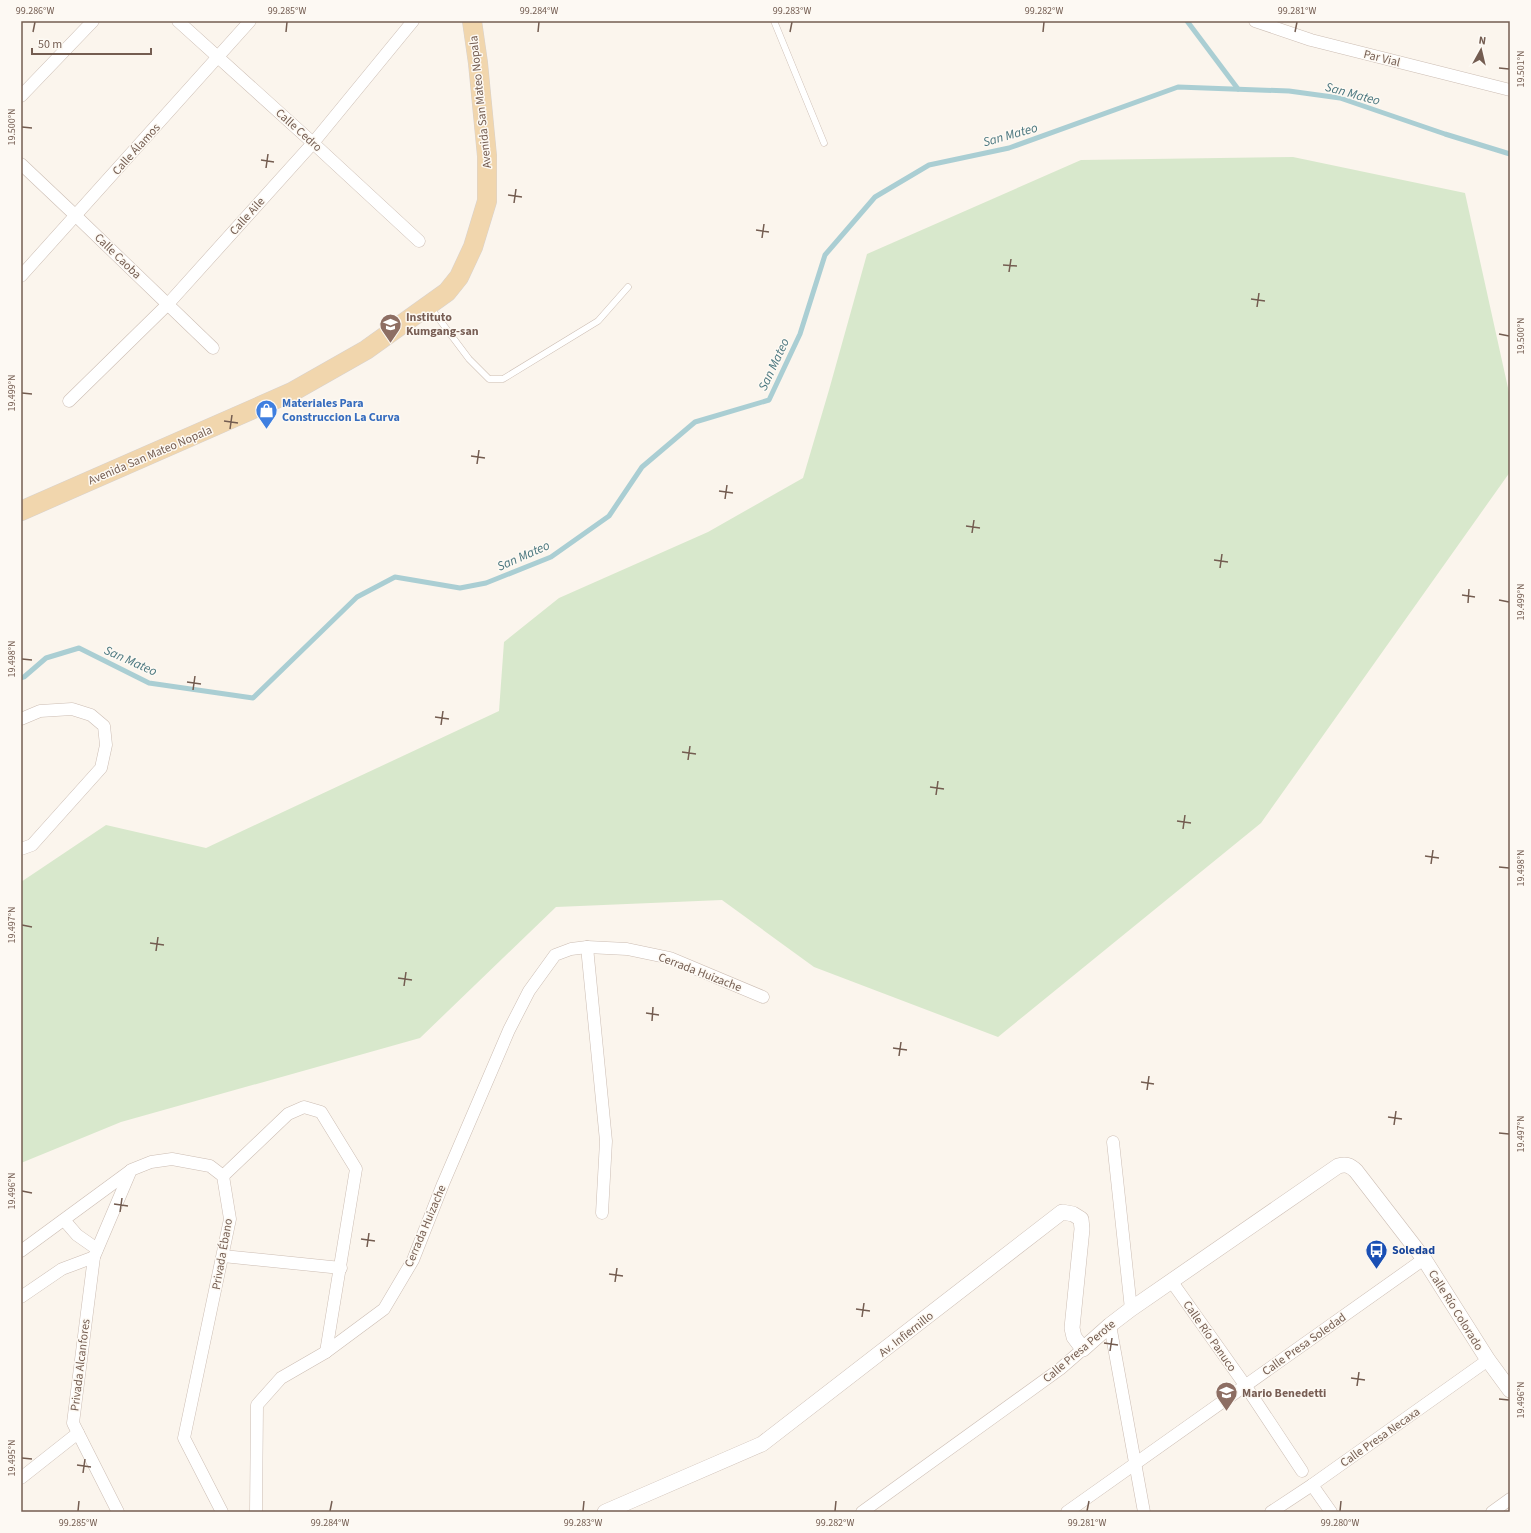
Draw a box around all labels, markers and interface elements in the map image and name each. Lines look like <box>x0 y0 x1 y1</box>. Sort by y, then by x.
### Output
text: 99.286°W <box>16 4 54 18</box>
text: 99.285°W <box>268 4 306 18</box>
text: 99.284°W <box>520 4 558 18</box>
text: 99.283°W <box>773 4 811 18</box>
text: 99.282°W <box>1025 4 1063 18</box>
text: 99.281°W <box>1278 4 1316 18</box>
scale bar <box>32 30 151 56</box>
north arrow <box>1461 30 1501 70</box>
text: N <box>1478 33 1487 49</box>
street label: Avenida San Mateo Nopala <box>465 35 496 169</box>
text: 50 m <box>38 36 62 53</box>
street label: Par Vial <box>1362 46 1402 71</box>
text: 19.501°N <box>1514 50 1528 88</box>
water label: San Mateo <box>1323 78 1382 110</box>
street label: Calle Cedro <box>272 105 326 156</box>
text: 19.500°N <box>5 108 19 146</box>
water label: San Mateo <box>981 118 1040 151</box>
street label: Calle Álamos <box>108 120 164 179</box>
street label: Calle Aile <box>226 194 269 239</box>
street label: Calle Caoba <box>90 230 145 283</box>
place label: Instituto Kumgang-san <box>406 309 479 340</box>
school or university icon: Instituto Kumgang-san <box>377 311 403 344</box>
text: 19.500°N <box>1514 317 1528 355</box>
water label: San Mateo <box>754 335 794 394</box>
text: 19.499°N <box>5 374 19 412</box>
place label: Materiales Para Construccion La Curva <box>282 395 400 426</box>
shop icon: Materiales Para Construccion La Curva <box>254 397 280 430</box>
street label: Avenida San Mateo Nopala <box>86 422 215 489</box>
water label: San Mateo <box>494 536 553 576</box>
text: 19.499°N <box>1514 583 1528 621</box>
text: 19.498°N <box>5 640 19 678</box>
water label: San Mateo <box>101 641 160 681</box>
text: 19.498°N <box>1514 849 1528 887</box>
text: 19.497°N <box>5 906 19 944</box>
street label: Cerrada Huizache <box>656 949 744 996</box>
text: 19.497°N <box>1514 1115 1528 1153</box>
text: 19.496°N <box>5 1172 19 1210</box>
street label: Cerrada Huizache <box>400 1182 451 1270</box>
street label: Privada Ébano <box>208 1217 237 1291</box>
bus stop icon: Soledad <box>1364 1237 1390 1270</box>
place label: Soledad <box>1392 1242 1435 1259</box>
street label: Calle Río Colorado <box>1424 1267 1487 1354</box>
street label: Calle Río Panuco <box>1179 1297 1240 1375</box>
street label: Av. Infiernillo <box>875 1308 937 1361</box>
street label: Calle Presa Soledad <box>1259 1309 1350 1380</box>
street label: Calle Presa Perote <box>1039 1316 1119 1387</box>
street label: Privada Alcanfores <box>66 1318 95 1412</box>
school or university icon: Mario Benedetti <box>1214 1380 1240 1413</box>
text: 19.496°N <box>1514 1381 1528 1419</box>
place label: Mario Benedetti <box>1242 1385 1326 1402</box>
street label: Calle Presa Necaxa <box>1337 1403 1424 1471</box>
text: 19.495°N <box>5 1439 19 1477</box>
text: 99.285°W <box>59 1516 97 1530</box>
text: 99.284°W <box>311 1516 349 1530</box>
text: 99.283°W <box>564 1516 602 1530</box>
text: 99.282°W <box>816 1516 854 1530</box>
text: 99.281°W <box>1068 1516 1106 1530</box>
text: 99.280°W <box>1321 1516 1359 1530</box>

